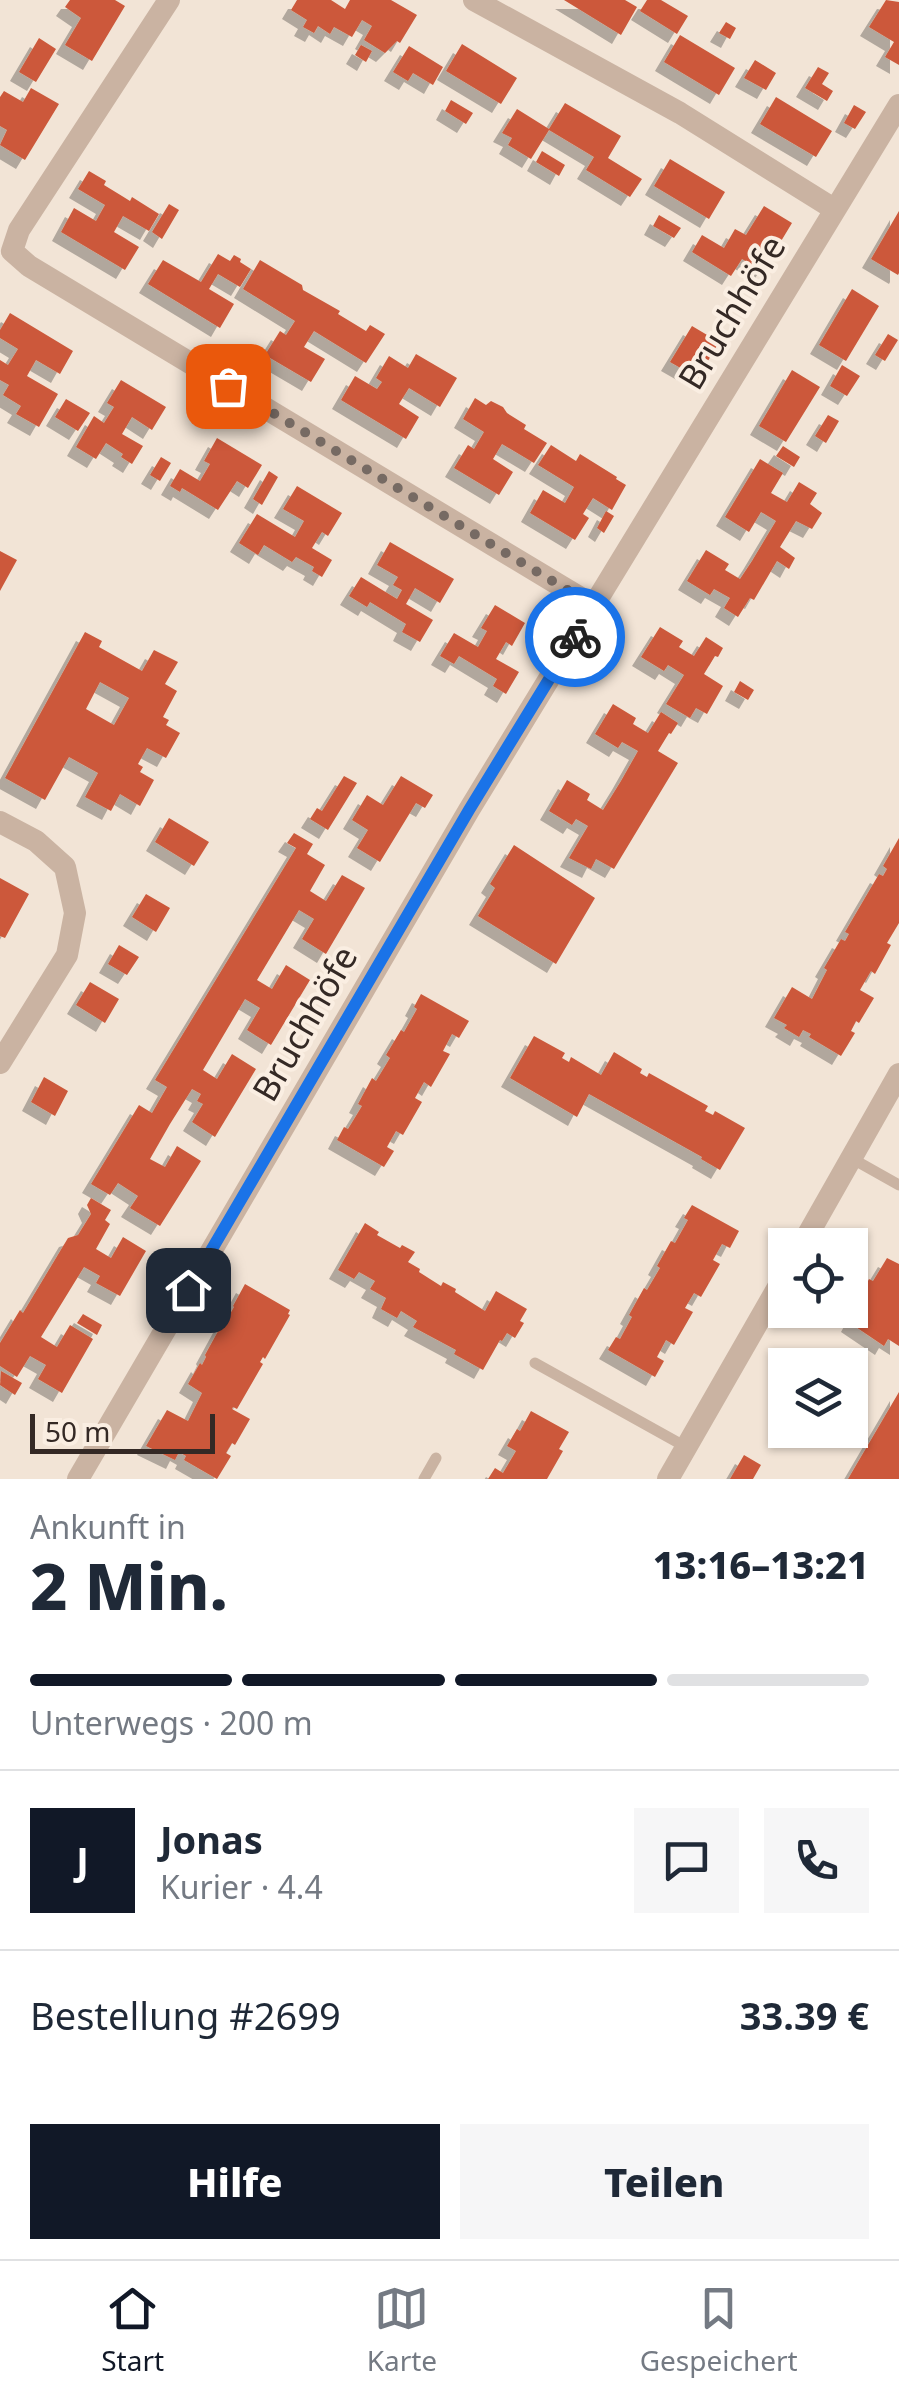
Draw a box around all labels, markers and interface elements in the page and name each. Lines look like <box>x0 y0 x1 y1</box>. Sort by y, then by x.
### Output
street label: Bruchhöfe <box>667 226 795 398</box>
pin <box>186 344 271 429</box>
icon: bag <box>201 359 256 414</box>
courier <box>525 587 625 687</box>
icon: bike <box>548 610 603 665</box>
street label: Bruchhöfe <box>241 937 367 1109</box>
map controls <box>768 1228 868 1448</box>
button: locate <box>768 1228 868 1328</box>
pin <box>146 1248 231 1333</box>
icon: home <box>161 1263 216 1318</box>
button: layers <box>768 1348 868 1448</box>
scale bar <box>30 1409 215 1454</box>
text: 50 m <box>45 1412 111 1450</box>
text: Ankunft in <box>30 1505 186 1548</box>
text: 13:16–13:21 <box>653 1538 869 1590</box>
text: 2 Min. <box>30 1541 228 1629</box>
text: Unterwegs · 200 m <box>30 1701 313 1744</box>
button: chat <box>634 1808 739 1913</box>
button: phone <box>764 1808 869 1913</box>
text: Jonas <box>160 1813 263 1865</box>
text: J <box>76 1834 89 1886</box>
text: Kurier · 4.4 <box>160 1865 323 1908</box>
text: Bestellung #2699 <box>30 1989 341 2041</box>
text: 33.39 € <box>740 1989 869 2041</box>
button: Hilfe <box>30 2124 440 2239</box>
button: Teilen <box>460 2124 869 2239</box>
tab: Start <box>101 2281 164 2379</box>
tab: Karte <box>367 2281 437 2379</box>
tab: Gespeichert <box>640 2281 798 2379</box>

